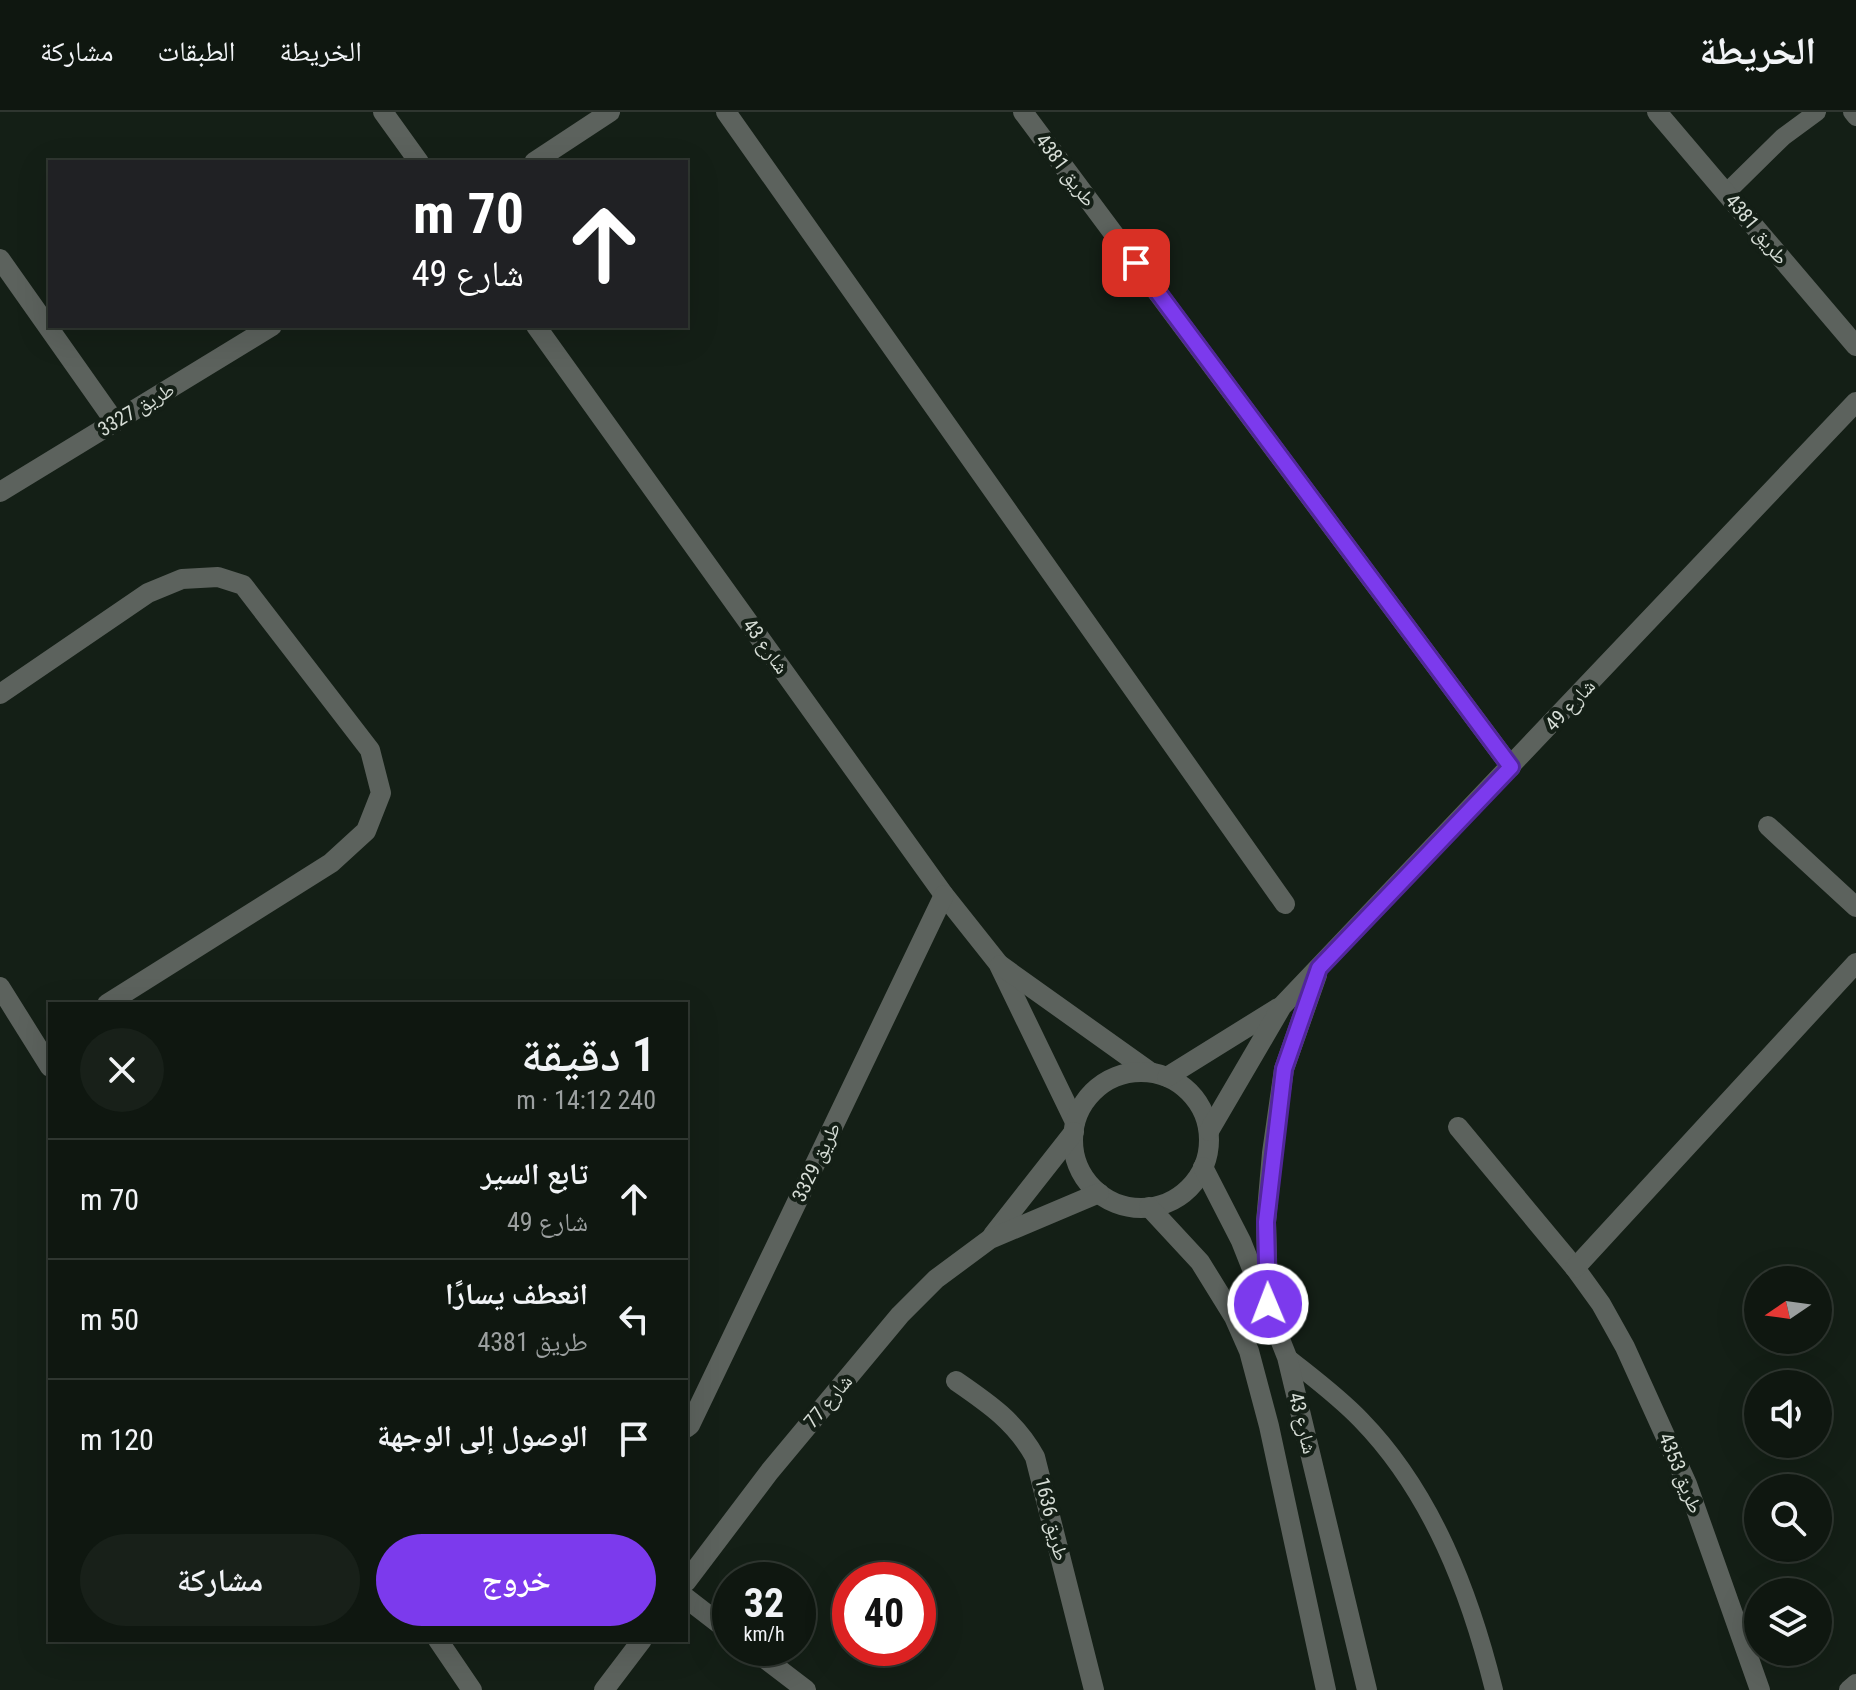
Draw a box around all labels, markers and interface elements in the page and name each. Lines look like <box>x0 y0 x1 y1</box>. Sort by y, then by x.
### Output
text: الخريطة <box>1699 29 1816 73</box>
text: مشاركة <box>40 35 114 68</box>
text: الطبقات <box>158 35 235 68</box>
text: الخريطة <box>279 35 362 68</box>
street label: طريق 4381 <box>1031 129 1101 211</box>
text: 70 m <box>413 181 524 247</box>
street label: طريق 4381 <box>1720 189 1794 269</box>
icon: ahead <box>552 192 656 296</box>
pin <box>1102 229 1170 297</box>
icon: arrive <box>1114 241 1158 285</box>
text: شارع 49 <box>412 253 524 295</box>
street label: طريق 3327 <box>93 377 179 441</box>
street label: شارع 43 <box>737 614 794 679</box>
street label: شارع 49 <box>1540 674 1601 737</box>
text: 1 دقيقة <box>521 1026 656 1083</box>
button: close <box>80 1028 164 1112</box>
text: 240 m · 14:12 <box>516 1085 656 1115</box>
street label: طريق 3329 <box>787 1119 845 1205</box>
text: تابع السير <box>481 1156 588 1191</box>
icon: ahead <box>612 1177 656 1221</box>
text: 70 m <box>80 1182 139 1217</box>
text: شارع 49 <box>507 1207 588 1237</box>
position arrow <box>1226 1262 1310 1346</box>
north arrow <box>1744 1266 1832 1354</box>
map controls <box>1744 1266 1832 1666</box>
text: انعطف يسارًا <box>445 1276 588 1311</box>
icon: left <box>612 1297 656 1341</box>
text: 50 m <box>80 1302 139 1337</box>
text: طريق 4381 <box>477 1327 588 1357</box>
street label: شارع 77 <box>799 1369 858 1433</box>
button: sound <box>1744 1370 1832 1458</box>
street label: شارع 43 <box>1283 1390 1322 1456</box>
icon: arrive <box>612 1417 656 1461</box>
text: الوصول إلى الوجهة <box>377 1418 588 1453</box>
text: 120 m <box>80 1422 154 1457</box>
street label: طريق 4353 <box>1654 1429 1708 1517</box>
button: search <box>1744 1474 1832 1562</box>
street label: طريق 1636 <box>1030 1475 1074 1563</box>
button: مشاركة <box>80 1534 360 1626</box>
button: خروج <box>376 1534 656 1626</box>
speed limit sign: 40 <box>832 1562 936 1666</box>
button: layers <box>1744 1578 1832 1666</box>
text: 32 <box>744 1580 784 1627</box>
text: km/h <box>743 1622 785 1646</box>

